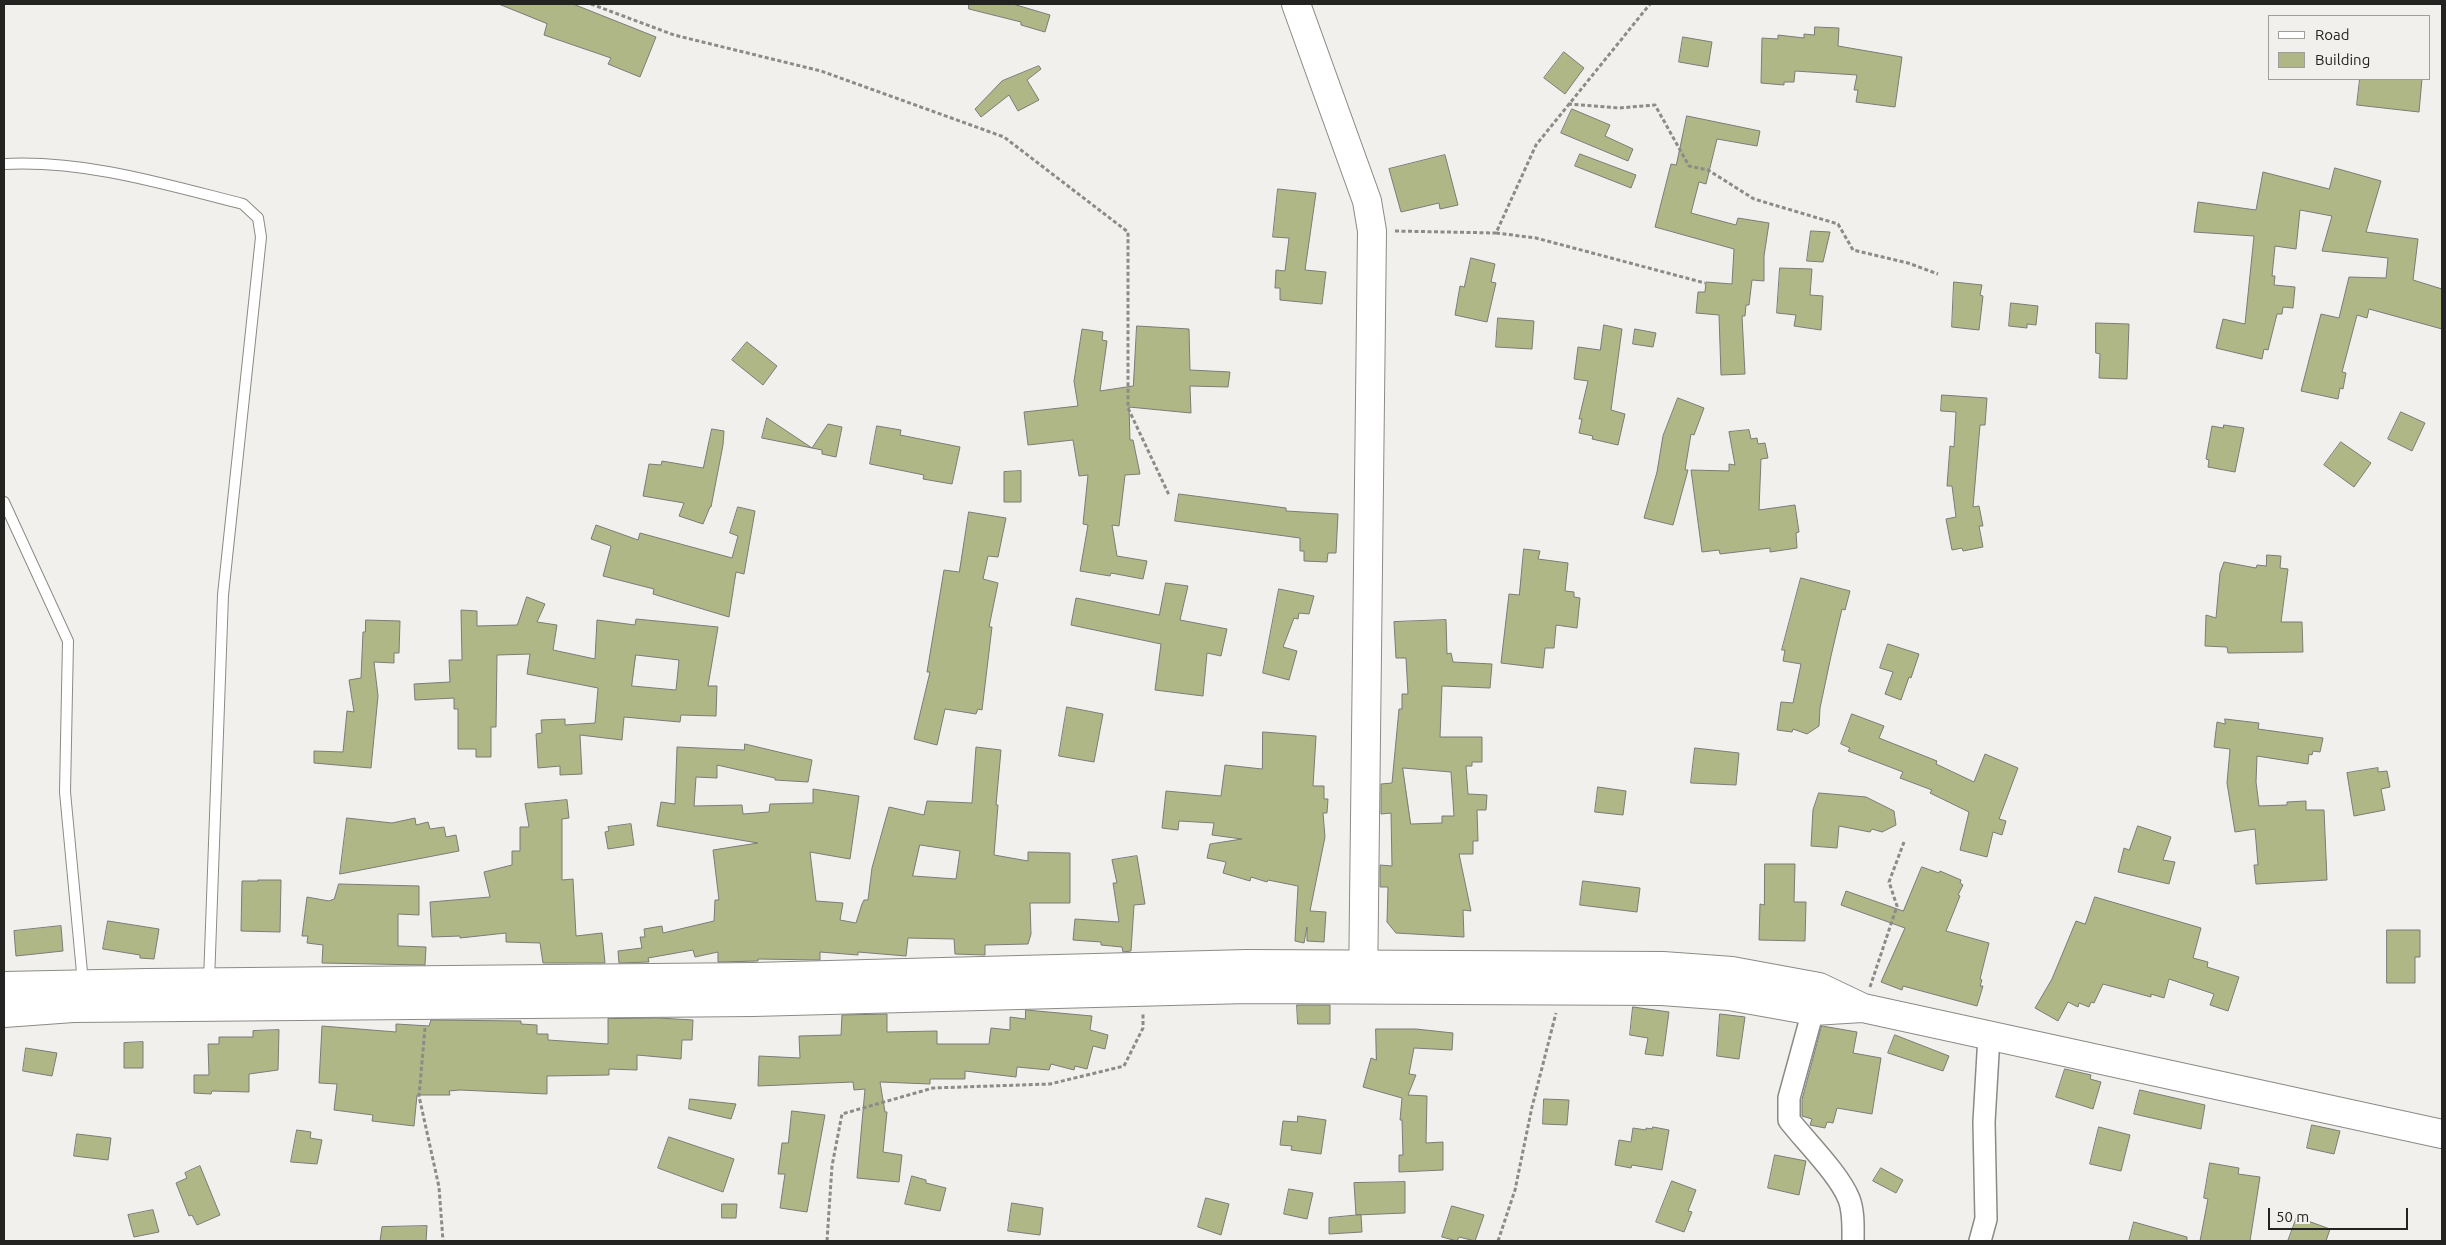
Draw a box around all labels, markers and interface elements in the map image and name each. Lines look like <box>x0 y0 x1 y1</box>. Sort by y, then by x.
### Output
legend <box>2268 15 2431 80</box>
text: Road <box>2315 26 2350 43</box>
text: Building <box>2315 51 2370 68</box>
scale bar <box>2271 1198 2411 1230</box>
text: 50 m <box>2276 1208 2309 1225</box>

